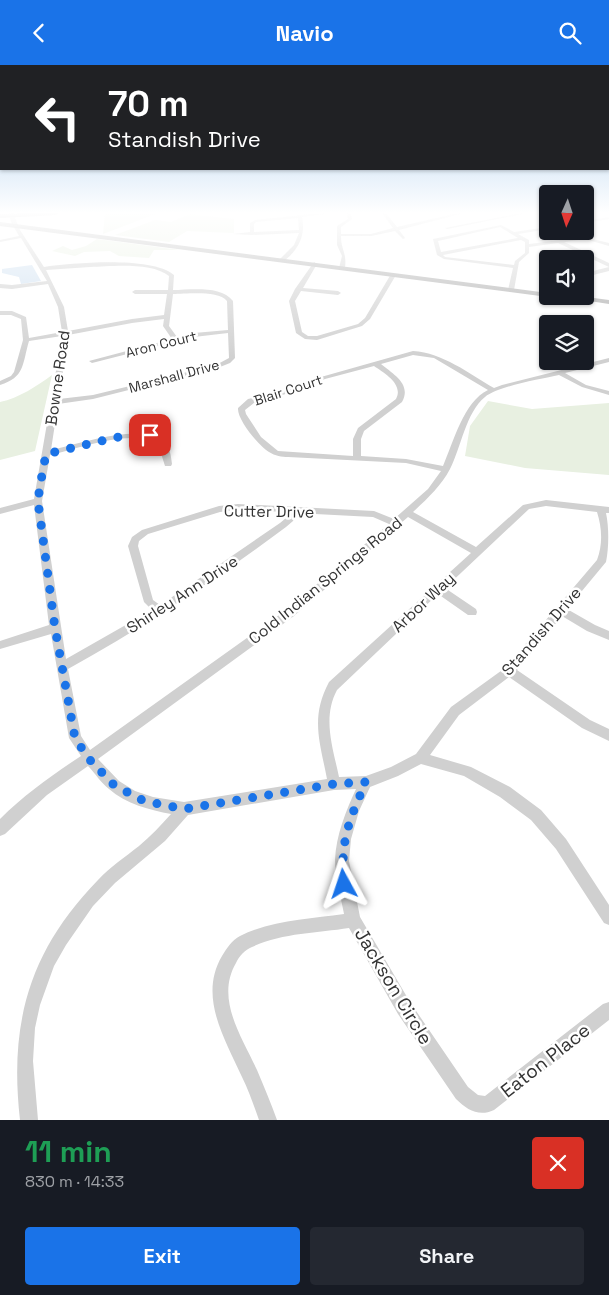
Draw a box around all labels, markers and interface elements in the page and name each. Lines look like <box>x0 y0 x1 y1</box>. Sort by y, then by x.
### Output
icon: back <box>25 19 53 47</box>
text: Navio <box>275 19 334 47</box>
icon: search <box>556 19 584 47</box>
text: 70 m <box>108 82 189 126</box>
icon: left <box>25 85 90 150</box>
text: Standish Drive <box>108 125 261 153</box>
north arrow <box>539 185 594 240</box>
map controls <box>539 185 594 370</box>
button: sound <box>539 250 594 305</box>
button: layers <box>539 315 594 370</box>
street label: Aron Court <box>124 326 198 362</box>
street label: Bowne Road <box>40 329 75 427</box>
street label: Marshall Drive <box>127 355 221 397</box>
street label: Blair Court <box>251 370 325 410</box>
pin <box>129 414 171 456</box>
icon: arrive <box>136 421 164 449</box>
street label: Cutter Drive <box>224 500 314 523</box>
street label: Cold Indian Springs Road <box>244 512 406 649</box>
street label: Shirley Ann Drive <box>123 551 242 638</box>
street label: Arbor Way <box>387 568 459 637</box>
street label: Standish Drive <box>497 583 586 680</box>
position arrow <box>317 857 369 909</box>
street label: Jackson Circle <box>349 923 438 1049</box>
street label: Eaton Place <box>495 1018 595 1103</box>
text: 11 min <box>25 1132 112 1171</box>
button: close <box>532 1137 584 1189</box>
text: 830 m · 14:33 <box>25 1171 124 1192</box>
button: Exit <box>25 1227 300 1285</box>
button: Share <box>310 1227 584 1285</box>

